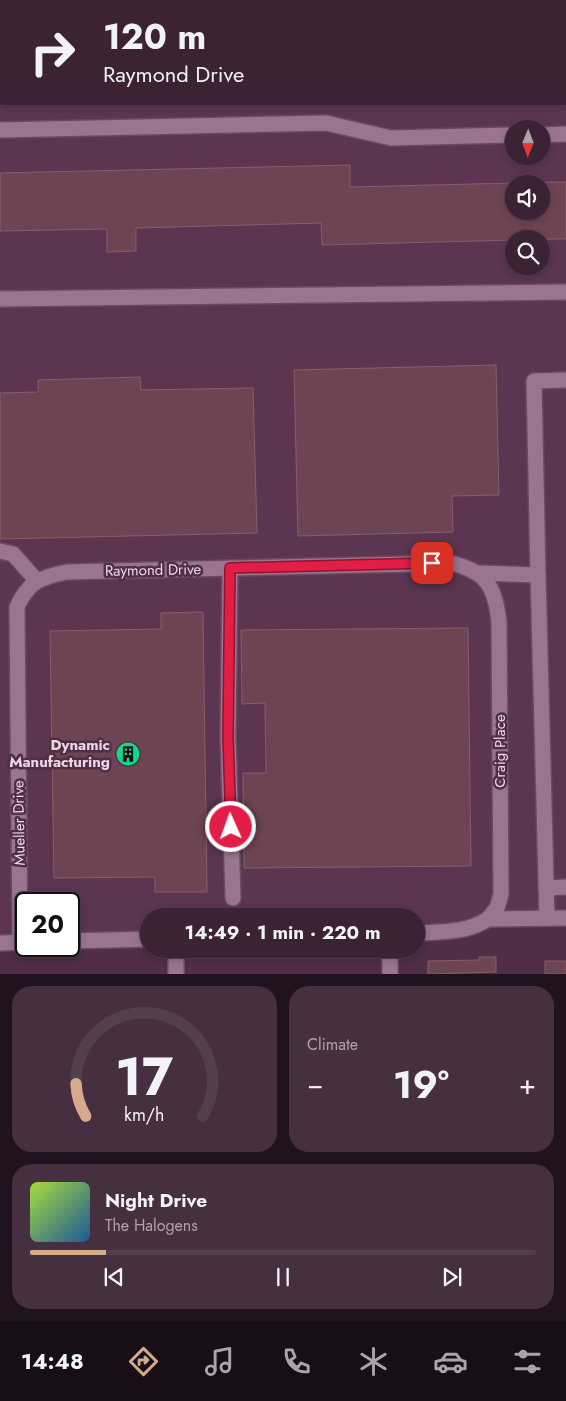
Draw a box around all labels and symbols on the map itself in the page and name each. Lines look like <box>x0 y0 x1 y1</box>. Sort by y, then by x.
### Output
north arrow <box>505 120 550 165</box>
pin <box>411 542 453 584</box>
street label: Raymond Drive <box>105 558 202 582</box>
street label: Craig Place <box>489 714 511 788</box>
place label: Dynamic Manufacturing <box>9 734 110 773</box>
building icon: Dynamic Manufacturing <box>115 741 141 767</box>
street label: Mueller Drive <box>7 780 31 866</box>
position arrow <box>204 800 256 852</box>
speed limit sign: 20 <box>15 892 80 957</box>

